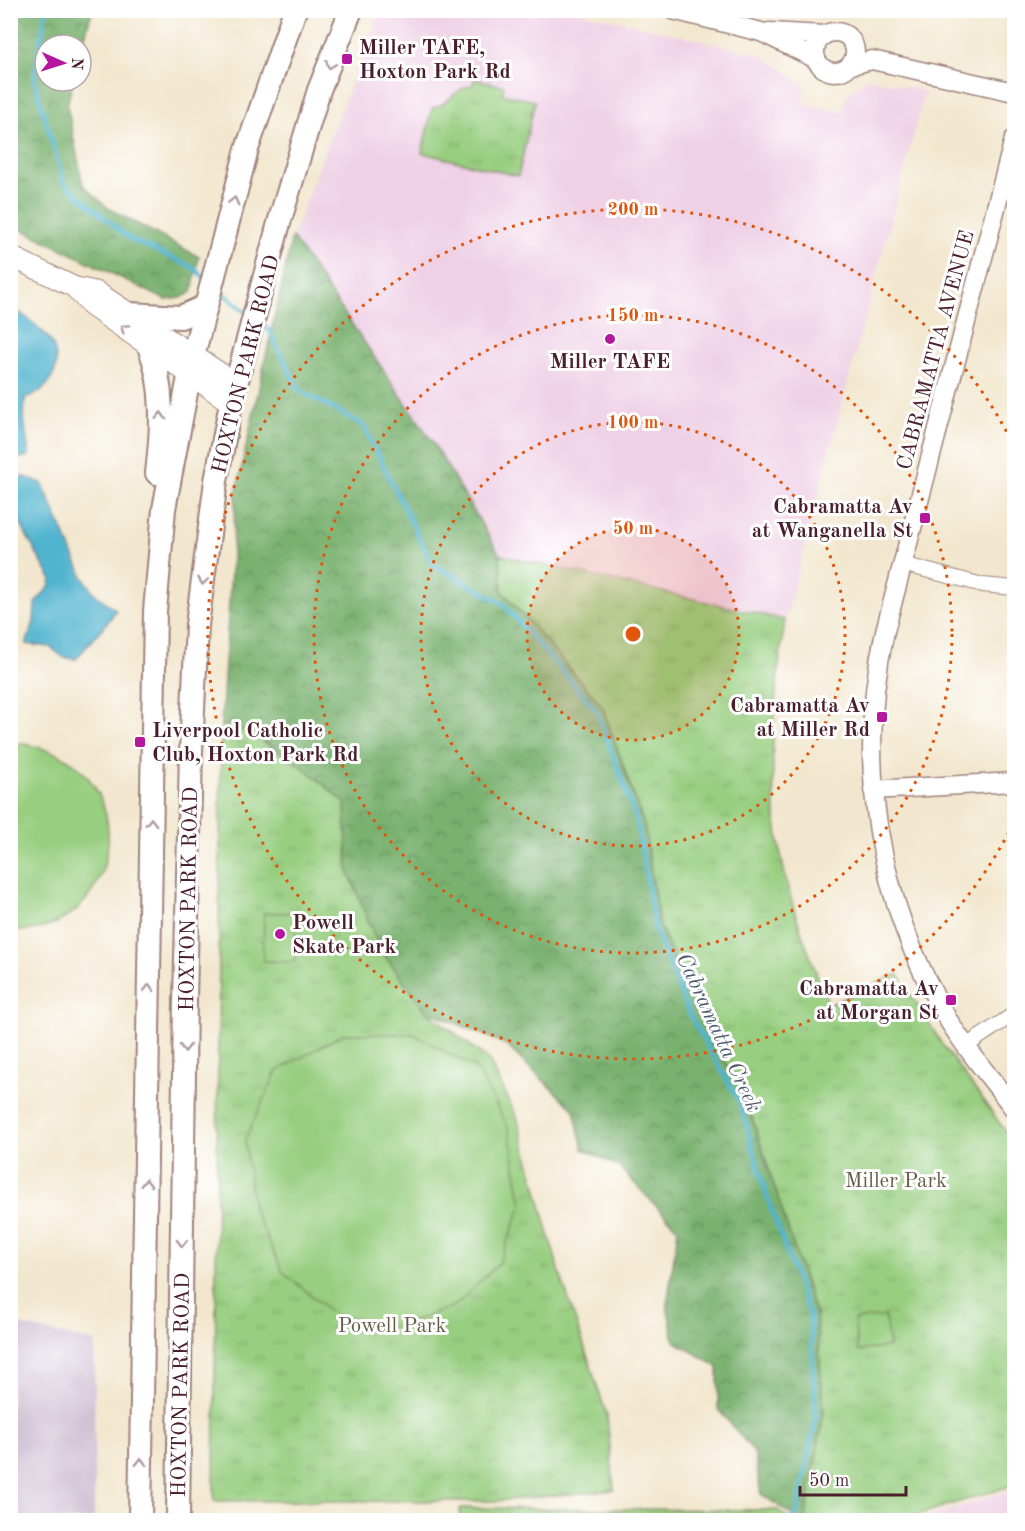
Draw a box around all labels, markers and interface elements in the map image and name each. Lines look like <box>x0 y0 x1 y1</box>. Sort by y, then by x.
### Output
north arrow <box>33 33 93 93</box>
place label: Miller TAFE, Hoxton Park Rd <box>359 38 511 83</box>
marker: Miller TAFE, Hoxton Park Rd <box>340 52 354 66</box>
text: N <box>68 57 84 71</box>
one-way arrow <box>324 59 337 70</box>
one-way arrow <box>226 197 239 207</box>
text: 200 m <box>608 201 658 219</box>
street label: CABRAMATTA AVENUE <box>894 228 979 472</box>
street label: HOXTON PARK ROAD <box>209 253 284 476</box>
text: 150 m <box>608 307 658 325</box>
one-way arrow <box>119 324 130 335</box>
marker: Miller TAFE <box>603 332 617 346</box>
place label: Miller TAFE <box>550 352 670 373</box>
one-way arrow <box>154 412 167 421</box>
text: 100 m <box>608 414 658 432</box>
place label: Cabramatta Av at Wanganella St <box>752 497 913 542</box>
marker: Cabramatta Av at Wanganella St <box>918 511 932 525</box>
text: 50 m <box>613 520 653 538</box>
one-way arrow <box>198 576 210 585</box>
centre of rings <box>623 624 643 644</box>
place label: Cabramatta Av at Miller Rd <box>730 696 870 741</box>
marker: Cabramatta Av at Miller Rd <box>875 710 889 724</box>
place label: Liverpool Catholic Club, Hoxton Park Rd <box>152 721 359 766</box>
marker: Liverpool Catholic Club, Hoxton Park Rd <box>133 735 147 749</box>
street label: HOXTON PARK ROAD <box>177 787 202 1011</box>
one-way arrow <box>145 818 157 827</box>
place label: Powell Skate Park <box>292 913 396 958</box>
marker: Powell Skate Park <box>273 927 287 941</box>
water label: Cabramatta Creek <box>672 950 765 1116</box>
place label: Cabramatta Av at Morgan St <box>799 979 939 1024</box>
one-way arrow <box>143 984 155 993</box>
marker: Cabramatta Av at Morgan St <box>944 993 958 1007</box>
one-way arrow <box>178 1043 191 1052</box>
park label: Miller Park <box>845 1171 947 1192</box>
one-way arrow <box>139 1179 152 1188</box>
one-way arrow <box>176 1238 188 1247</box>
street label: HOXTON PARK ROAD <box>169 1273 194 1497</box>
park label: Powell Park <box>338 1316 446 1337</box>
one-way arrow <box>135 1458 148 1467</box>
scale bar <box>800 1459 906 1497</box>
text: 50 m <box>809 1472 849 1490</box>

